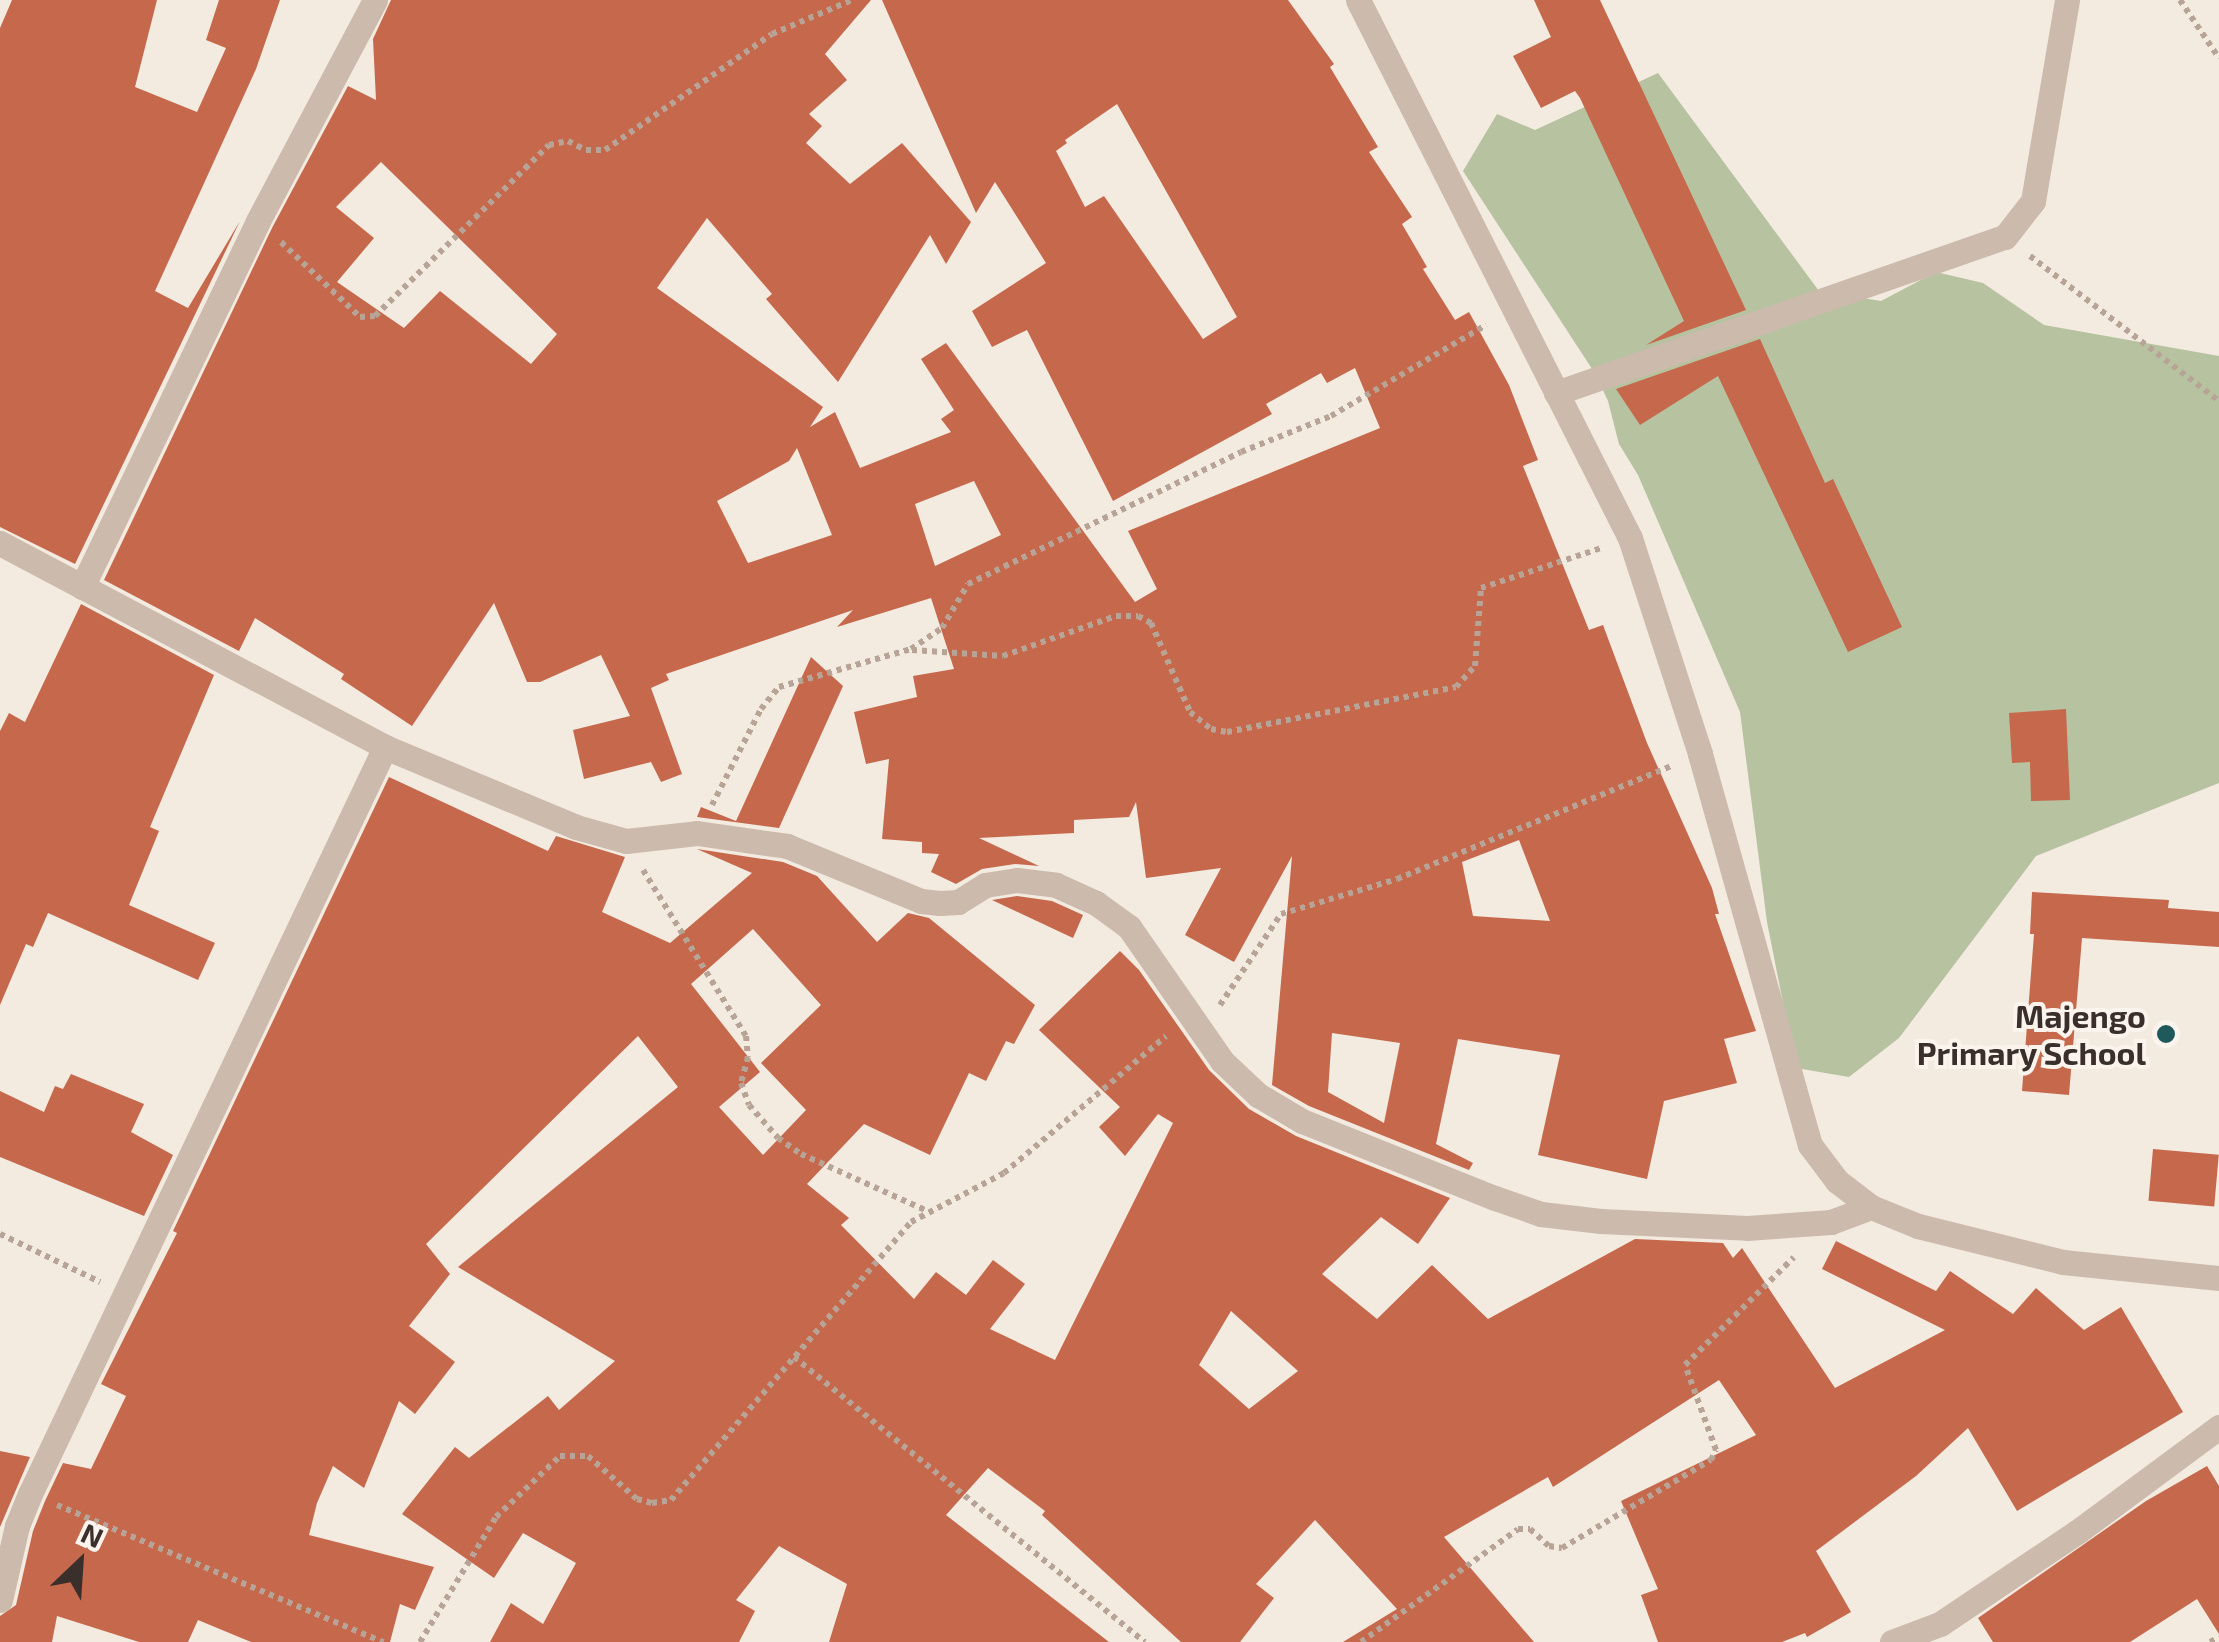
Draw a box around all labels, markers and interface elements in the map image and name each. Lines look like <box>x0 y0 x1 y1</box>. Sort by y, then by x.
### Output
place label: Majengo Primary School <box>1916 997 2146 1072</box>
marker: Majengo Primary School <box>2155 1023 2177 1045</box>
north arrow <box>30 1512 130 1612</box>
text: N <box>76 1515 109 1554</box>

